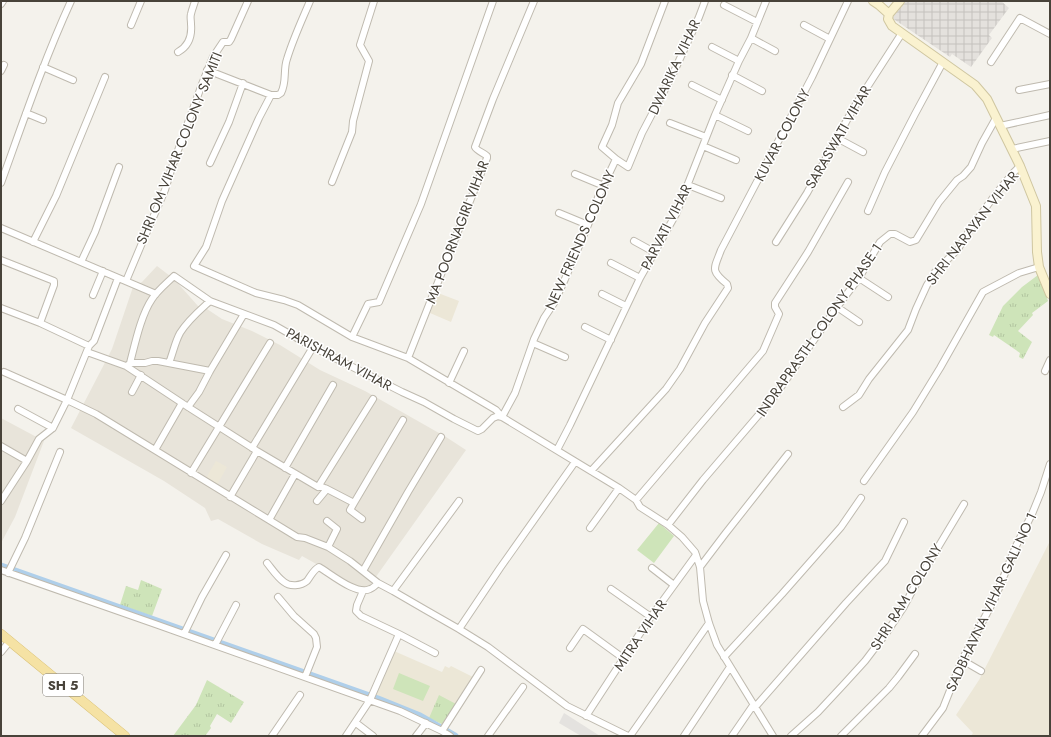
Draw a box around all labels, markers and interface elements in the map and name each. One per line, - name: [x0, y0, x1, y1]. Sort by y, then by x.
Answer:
- street label: DWARIKA VIHAR: [643, 16, 705, 118]
- street label: SHRI OM VIHAR COLONY SAMITI: [131, 49, 227, 247]
- street label: SARASWATI VIHAR: [800, 82, 876, 192]
- street label: KUVAR COLONY: [749, 85, 815, 185]
- street label: MA POORNAGIRI VIHAR: [421, 158, 494, 306]
- street label: NEW FRIENDS COLONY: [540, 167, 620, 313]
- street label: SHRI NARAYAN VIHAR: [921, 167, 1023, 289]
- street label: PARVATI VIHAR: [636, 181, 696, 273]
- street label: INDRAPRASTH COLONY PHASE 1: [751, 239, 887, 421]
- street label: PARISHRAM VIHAR: [283, 323, 396, 395]
- street label: SADBHAVNA VIHAR GALI NO 1: [941, 509, 1041, 695]
- street label: SHRI RAM COLONY: [865, 540, 947, 654]
- street label: MITRA VIHAR: [609, 595, 671, 675]
- road number: SH 5: [43, 674, 83, 696]

